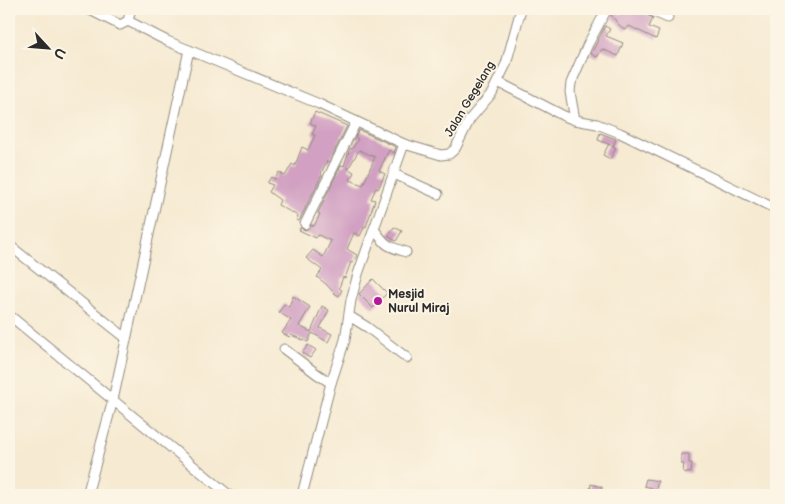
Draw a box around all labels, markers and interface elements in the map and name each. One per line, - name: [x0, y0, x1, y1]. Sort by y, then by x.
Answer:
- north arrow: [22, 22, 72, 72]
- text: U: [49, 45, 69, 62]
- street label: Jalan Gegelang: [442, 58, 498, 139]
- place label: Mesjid Nurul Miraj: [388, 287, 449, 316]
- marker: Mesjid Nurul Miraj: [372, 295, 384, 307]

